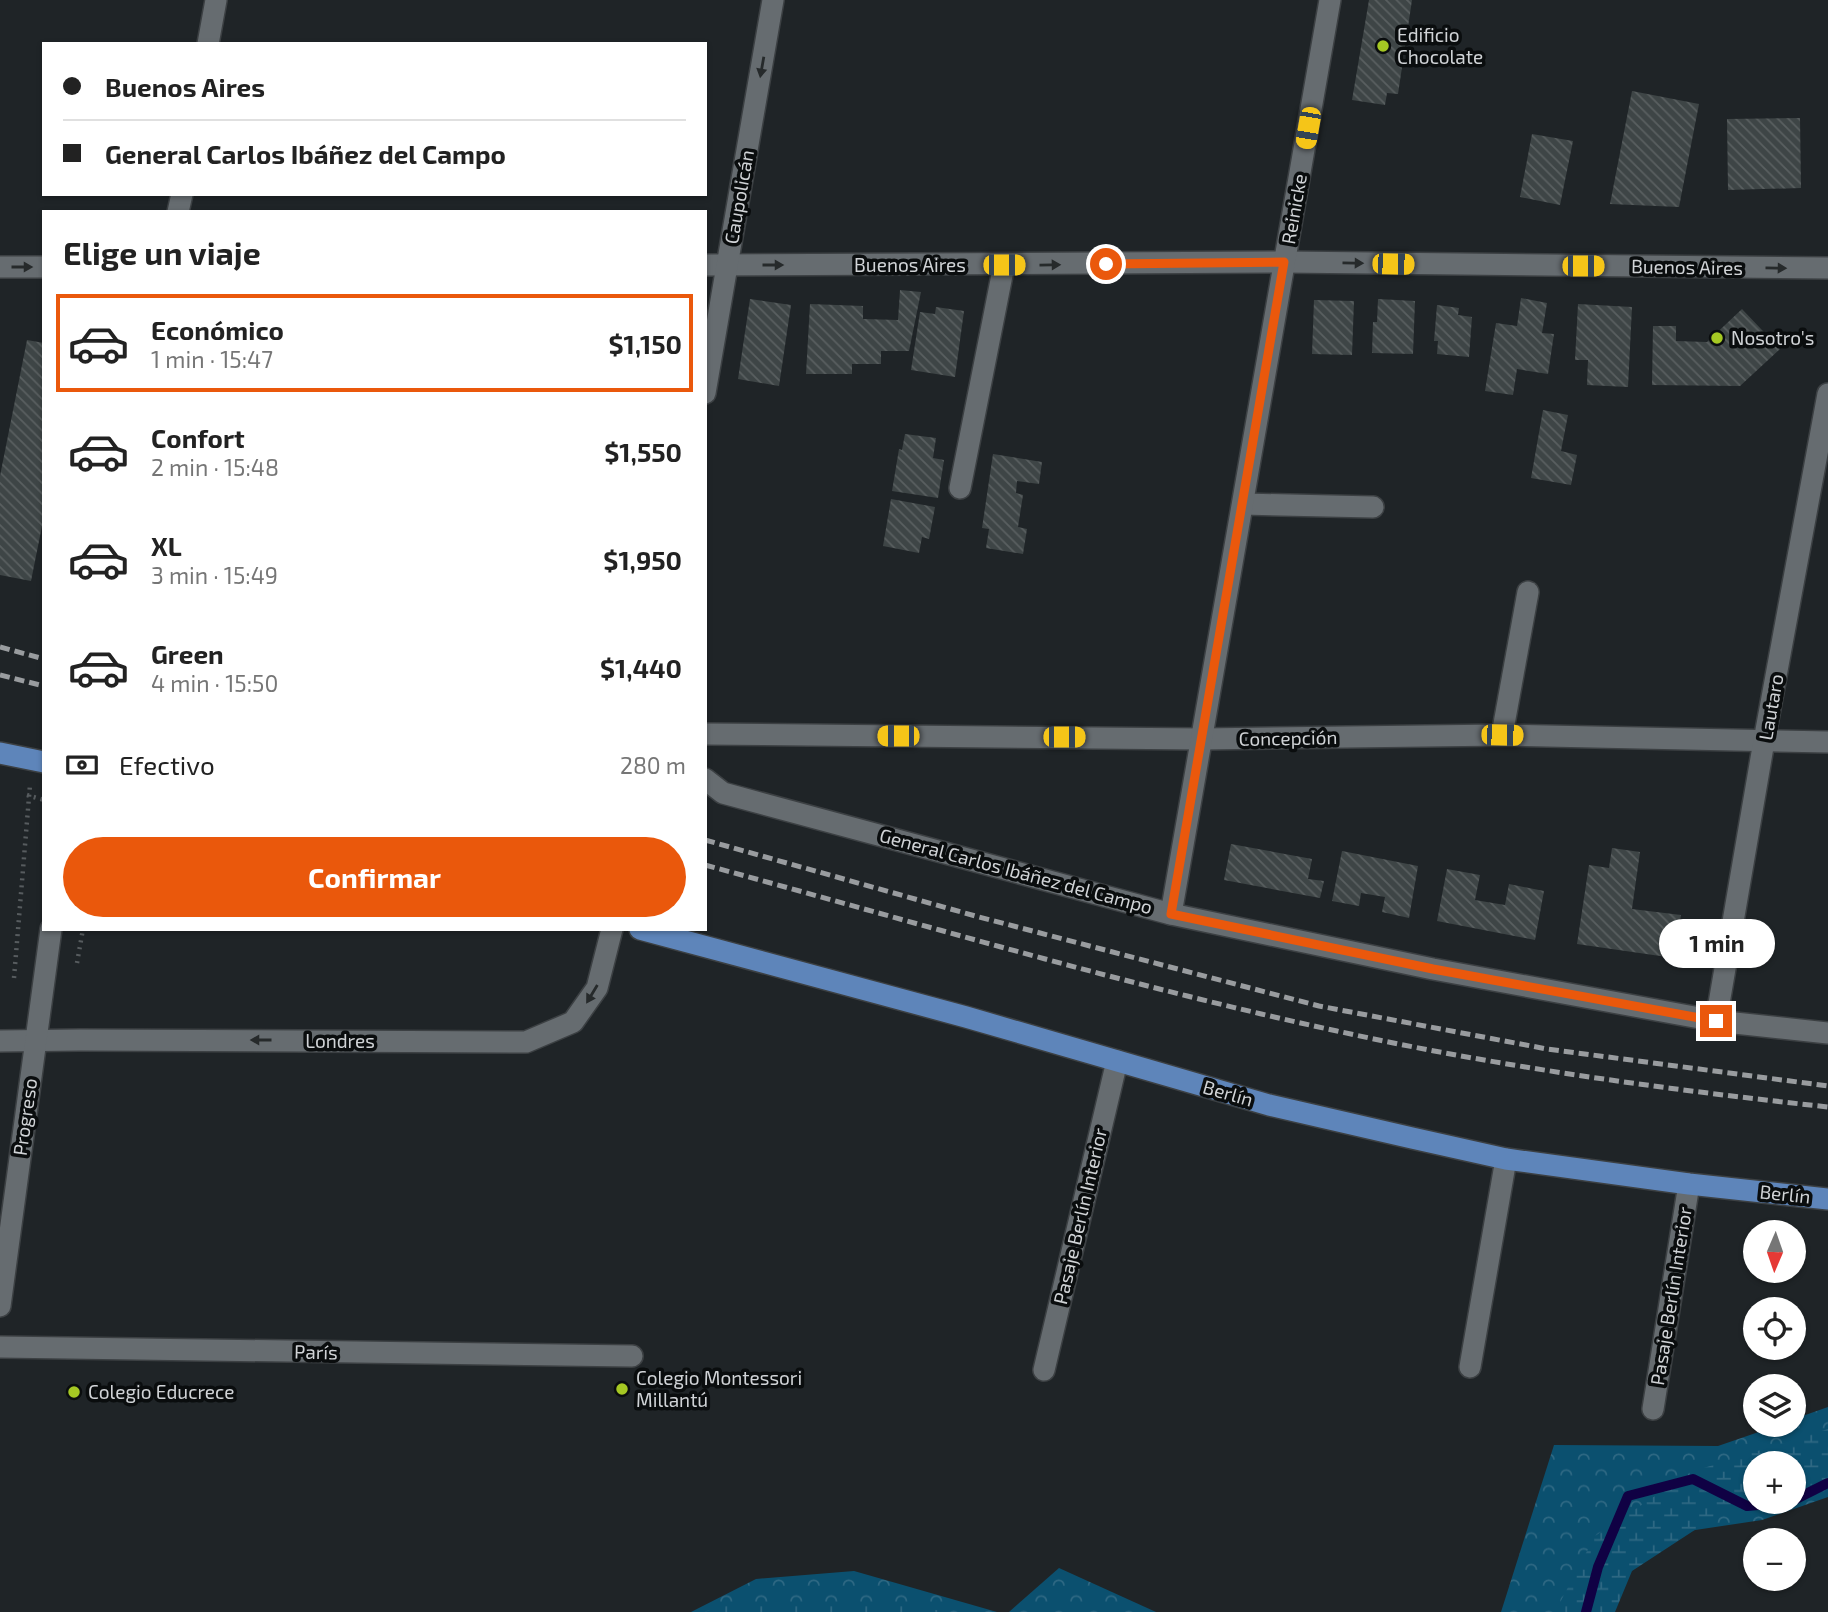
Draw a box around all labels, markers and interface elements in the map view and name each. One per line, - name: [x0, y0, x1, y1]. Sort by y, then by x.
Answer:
- place label: Edificio Chocolate: [1397, 23, 1483, 68]
- marker: Edificio Chocolate: [1375, 38, 1391, 54]
- one-way arrow: [756, 56, 767, 78]
- text: Buenos Aires: [105, 71, 265, 102]
- car: [1295, 105, 1322, 151]
- text: General Carlos Ibáñez del Campo: [105, 138, 506, 169]
- street label: Caupolicán: [719, 148, 758, 246]
- street label: Reinicke: [1276, 172, 1311, 246]
- text: Elige un viaje: [63, 233, 261, 271]
- route start: [1090, 248, 1122, 280]
- street label: Buenos Aires: [854, 253, 966, 276]
- car: [1372, 253, 1415, 275]
- street label: Buenos Aires: [1631, 254, 1743, 279]
- car: [984, 255, 1026, 276]
- car: [1563, 256, 1605, 277]
- one-way arrow: [1342, 257, 1364, 269]
- one-way arrow: [763, 259, 785, 271]
- one-way arrow: [1039, 259, 1061, 271]
- one-way arrow: [11, 261, 33, 273]
- one-way arrow: [1765, 262, 1787, 273]
- icon: car: [67, 312, 130, 375]
- text: Económico: [151, 314, 284, 345]
- place label: Nosotro's: [1731, 326, 1814, 349]
- text: $1,150: [609, 328, 682, 359]
- marker: Nosotro's: [1709, 330, 1725, 346]
- text: 1 min · 15:47: [151, 345, 273, 373]
- icon: car: [67, 420, 130, 483]
- text: Confort: [151, 422, 245, 453]
- text: $1,550: [604, 436, 682, 467]
- text: 2 min · 15:48: [151, 453, 279, 481]
- icon: car: [67, 528, 130, 591]
- text: XL: [151, 530, 182, 561]
- text: $1,950: [603, 544, 682, 575]
- text: 3 min · 15:49: [151, 561, 278, 589]
- icon: car: [67, 636, 130, 699]
- text: Green: [151, 638, 224, 669]
- text: $1,440: [600, 652, 682, 683]
- text: 4 min · 15:50: [151, 669, 278, 697]
- street label: Lautaro: [1753, 672, 1788, 742]
- car: [1481, 724, 1524, 746]
- street label: Concepción: [1238, 725, 1338, 750]
- car: [878, 726, 920, 747]
- car: [1044, 727, 1086, 748]
- icon: cash: [63, 746, 101, 784]
- text: Efectivo: [119, 749, 215, 780]
- text: 280 m: [620, 751, 686, 779]
- street label: General Carlos Ibáñez del Campo: [877, 823, 1155, 918]
- button: Confirmar: [63, 837, 686, 917]
- callout: 1 min: [1658, 920, 1774, 968]
- text: 1 min: [1689, 929, 1745, 957]
- one-way arrow: [585, 984, 598, 1003]
- route end: [1700, 1005, 1732, 1037]
- street label: Londres: [305, 1029, 375, 1052]
- one-way arrow: [250, 1035, 272, 1046]
- street label: Berlín: [1200, 1074, 1256, 1111]
- street label: Progreso: [8, 1077, 41, 1157]
- street label: Pasaje Berlín Interior: [1048, 1125, 1111, 1306]
- street label: Berlín: [1758, 1179, 1812, 1208]
- street label: Pasaje Berlín Interior: [1645, 1205, 1696, 1387]
- north arrow: [1743, 1220, 1806, 1283]
- map controls: [1743, 1220, 1806, 1591]
- button: locate: [1743, 1297, 1806, 1360]
- street label: París: [294, 1340, 338, 1363]
- place label: Colegio Montessori Millantú: [636, 1366, 802, 1411]
- button: layers: [1743, 1374, 1806, 1437]
- place label: Colegio Educrece: [88, 1380, 234, 1403]
- marker: Colegio Montessori Millantú: [614, 1381, 630, 1397]
- marker: Colegio Educrece: [66, 1384, 82, 1400]
- button: +: [1743, 1451, 1806, 1514]
- button: −: [1743, 1528, 1806, 1591]

